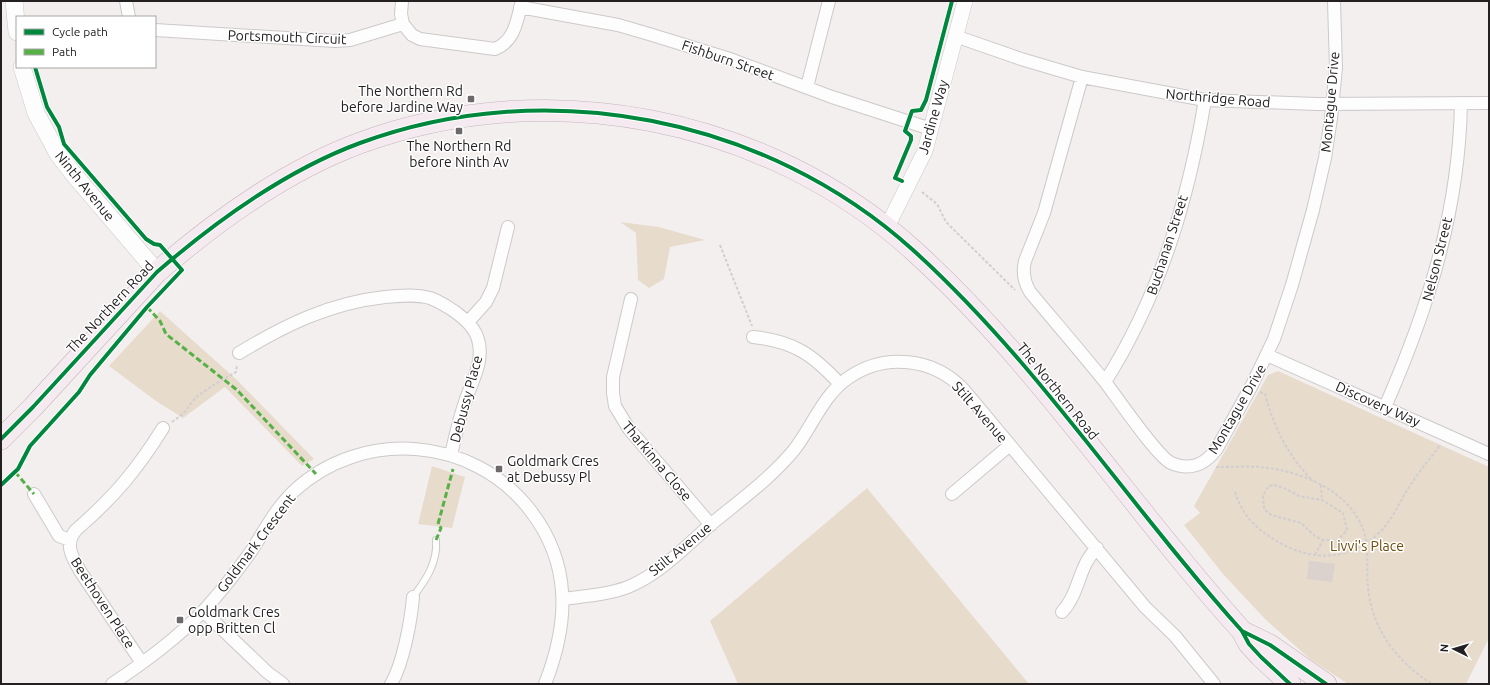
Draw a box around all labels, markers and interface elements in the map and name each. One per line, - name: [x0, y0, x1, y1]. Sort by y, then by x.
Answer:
- legend: [16, 16, 156, 68]
- text: Cycle path: [52, 25, 108, 38]
- street label: Portsmouth Circuit: [227, 27, 347, 47]
- street label: Fishburn Street: [680, 37, 777, 83]
- text: Path: [52, 45, 77, 58]
- street label: Montague Drive: [1318, 51, 1342, 153]
- street label: Jardine Way: [915, 78, 951, 156]
- place label: The Northern Rd before Jardine Way: [341, 83, 463, 115]
- street label: Northridge Road: [1165, 85, 1271, 111]
- marker: The Northern Rd before Jardine Way: [466, 94, 476, 104]
- marker: The Northern Rd before Ninth Av: [454, 126, 464, 136]
- place label: The Northern Rd before Ninth Av: [407, 138, 511, 170]
- street label: Ninth Avenue: [52, 148, 118, 224]
- street label: Buchanan Street: [1143, 193, 1191, 297]
- street label: Nelson Street: [1419, 215, 1455, 303]
- street label: The Northern Road: [63, 258, 157, 356]
- street label: The Northern Road: [1014, 339, 1102, 443]
- street label: Debussy Place: [447, 354, 485, 444]
- street label: Montague Drive: [1205, 361, 1269, 457]
- street label: Stilt Avenue: [949, 378, 1011, 446]
- street label: Discovery Way: [1333, 378, 1423, 430]
- street label: Tharkinna Close: [619, 418, 695, 504]
- place label: Goldmark Cres at Debussy Pl: [507, 453, 599, 485]
- marker: Goldmark Cres at Debussy Pl: [494, 464, 504, 474]
- street label: Goldmark Crescent: [214, 490, 299, 596]
- street label: Stilt Avenue: [646, 519, 714, 579]
- park label: Livvi's Place: [1330, 538, 1404, 554]
- street label: Beethoven Place: [68, 555, 138, 651]
- place label: Goldmark Cres opp Britten Cl: [188, 604, 280, 636]
- marker: Goldmark Cres opp Britten Cl: [175, 615, 185, 625]
- north arrow: [1434, 629, 1474, 669]
- text: N: [1438, 644, 1450, 653]

